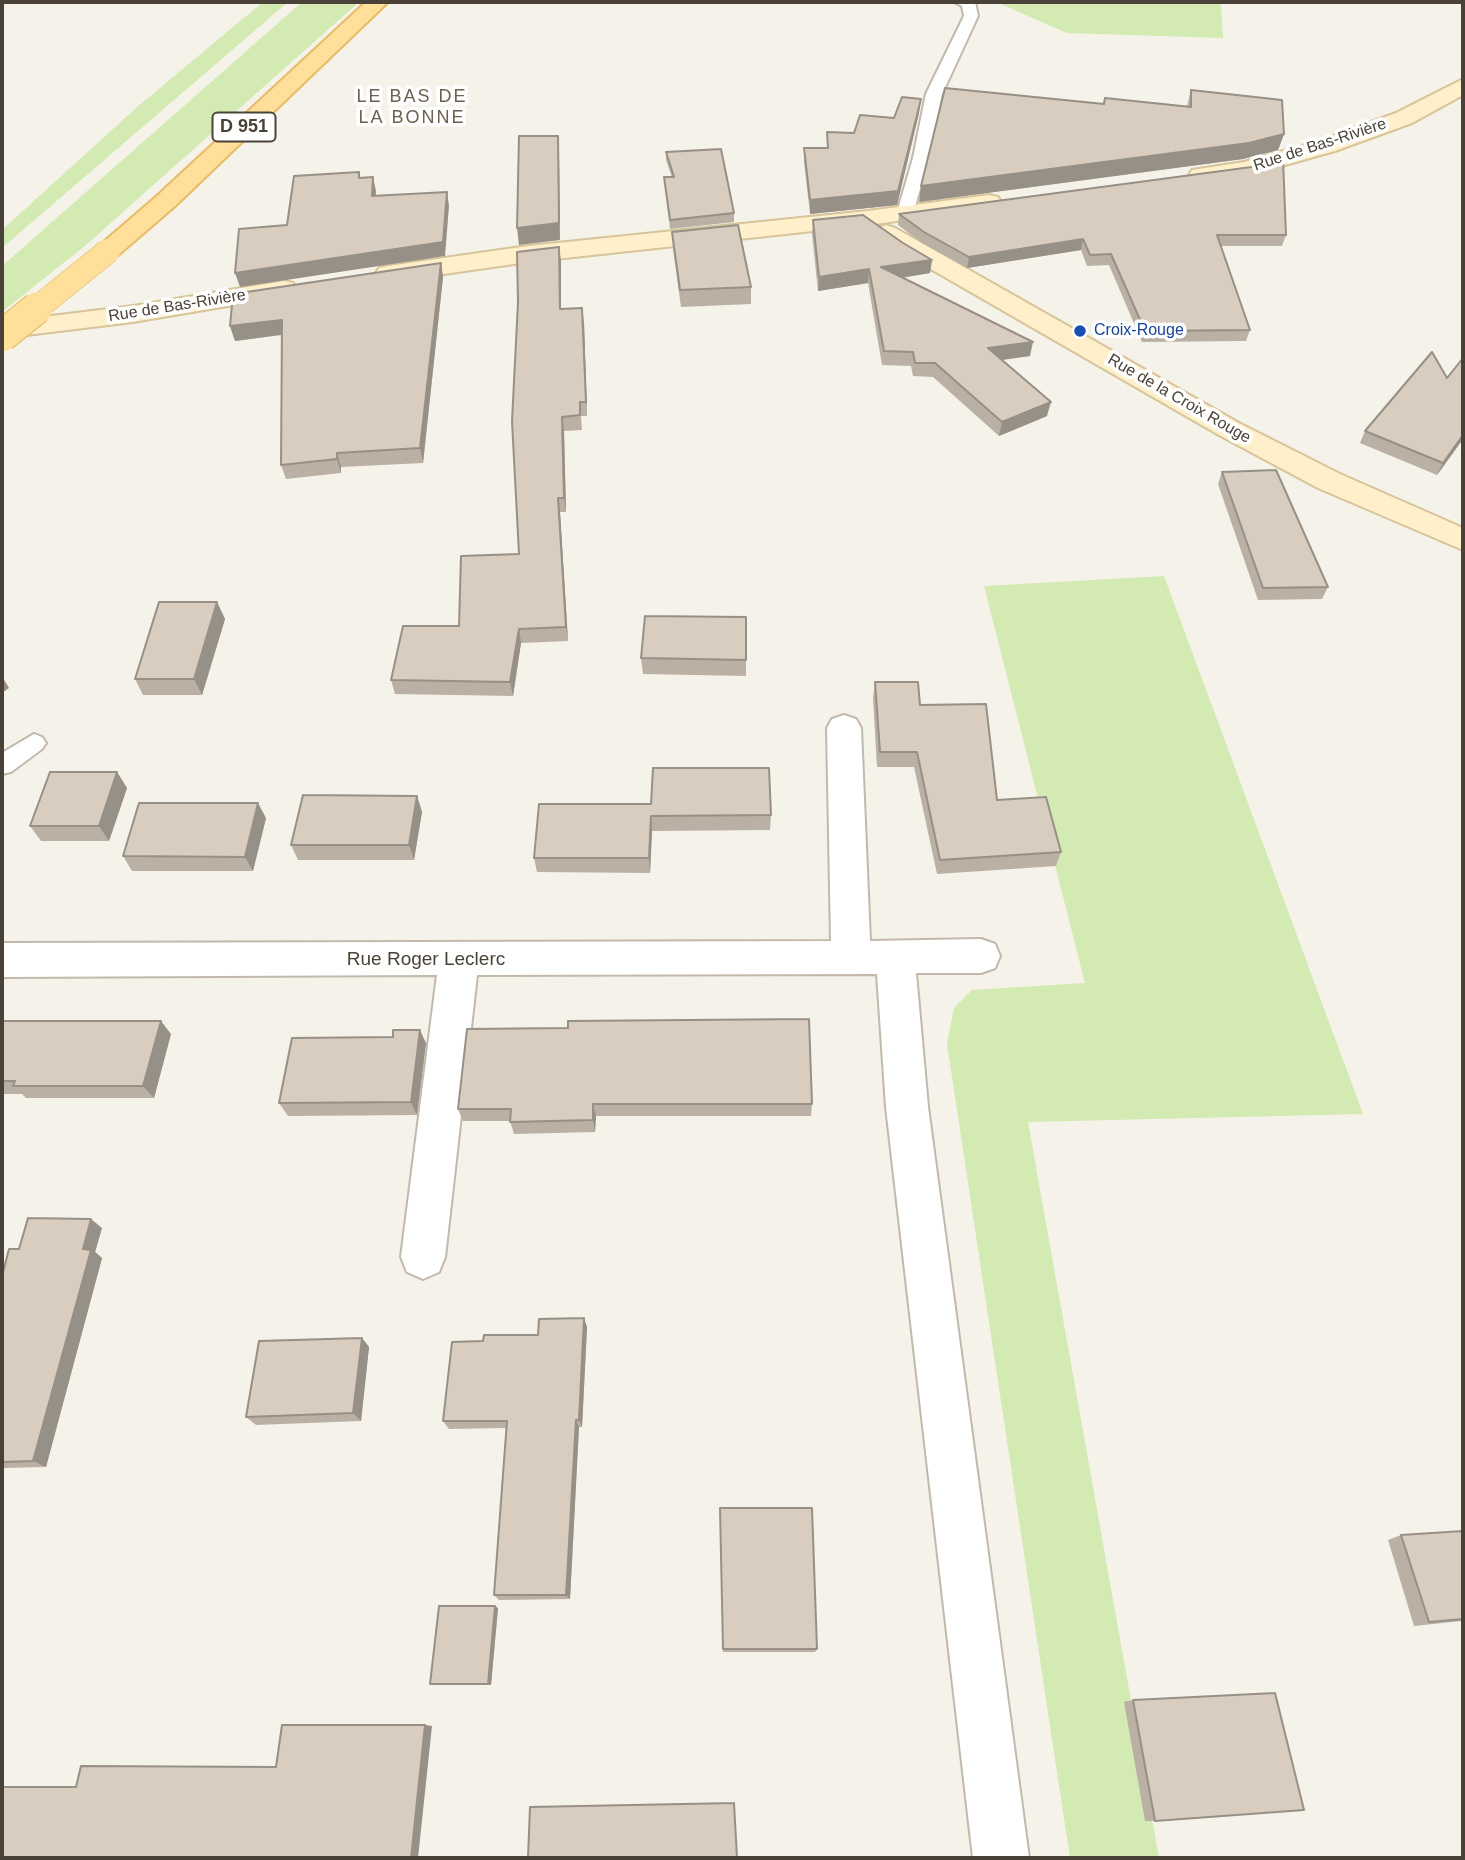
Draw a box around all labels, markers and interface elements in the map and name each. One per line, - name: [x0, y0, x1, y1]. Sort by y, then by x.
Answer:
- district label: LE BAS DE LA BONNE: [358, 86, 466, 128]
- road number: D 951: [212, 112, 276, 142]
- street label: Rue de Bas-Rivière: [1251, 114, 1389, 176]
- street label: Rue de Bas-Rivière: [107, 286, 247, 326]
- place label: Croix-Rouge: [1094, 321, 1184, 341]
- marker: Croix-Rouge: [1072, 323, 1088, 339]
- street label: Rue de la Croix Rouge: [1104, 350, 1254, 448]
- street label: Rue Roger Leclerc: [347, 949, 505, 971]

